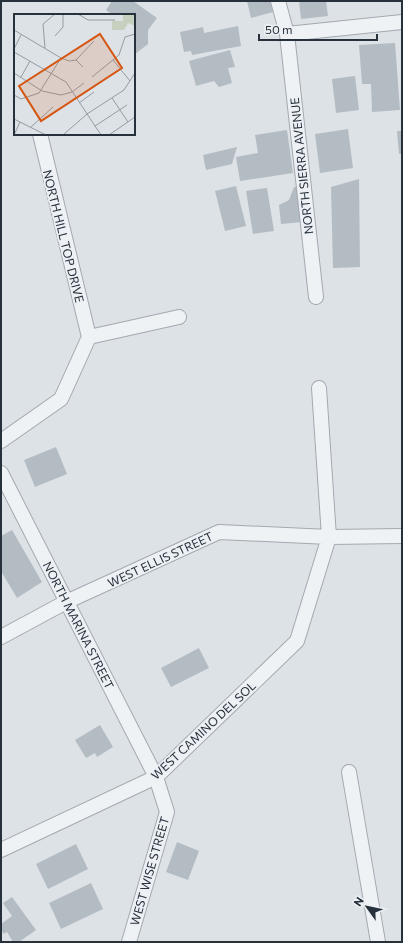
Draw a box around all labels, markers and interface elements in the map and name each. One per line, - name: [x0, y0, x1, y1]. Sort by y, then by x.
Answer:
- inset map: [14, 14, 135, 135]
- scale bar: [259, 16, 377, 42]
- text: 50 m: [265, 22, 293, 36]
- street label: NORTH SIERRA AVENUE: [287, 97, 315, 235]
- street label: NORTH HILL TOP DRIVE: [41, 168, 87, 304]
- street label: WEST ELLIS STREET: [105, 528, 215, 590]
- street label: NORTH MARINA STREET: [41, 559, 117, 691]
- street label: WEST CAMINO DEL SOL: [148, 678, 258, 782]
- street label: WEST WISE STREET: [127, 815, 171, 927]
- north arrow: [347, 887, 387, 927]
- text: N: [350, 894, 366, 908]

